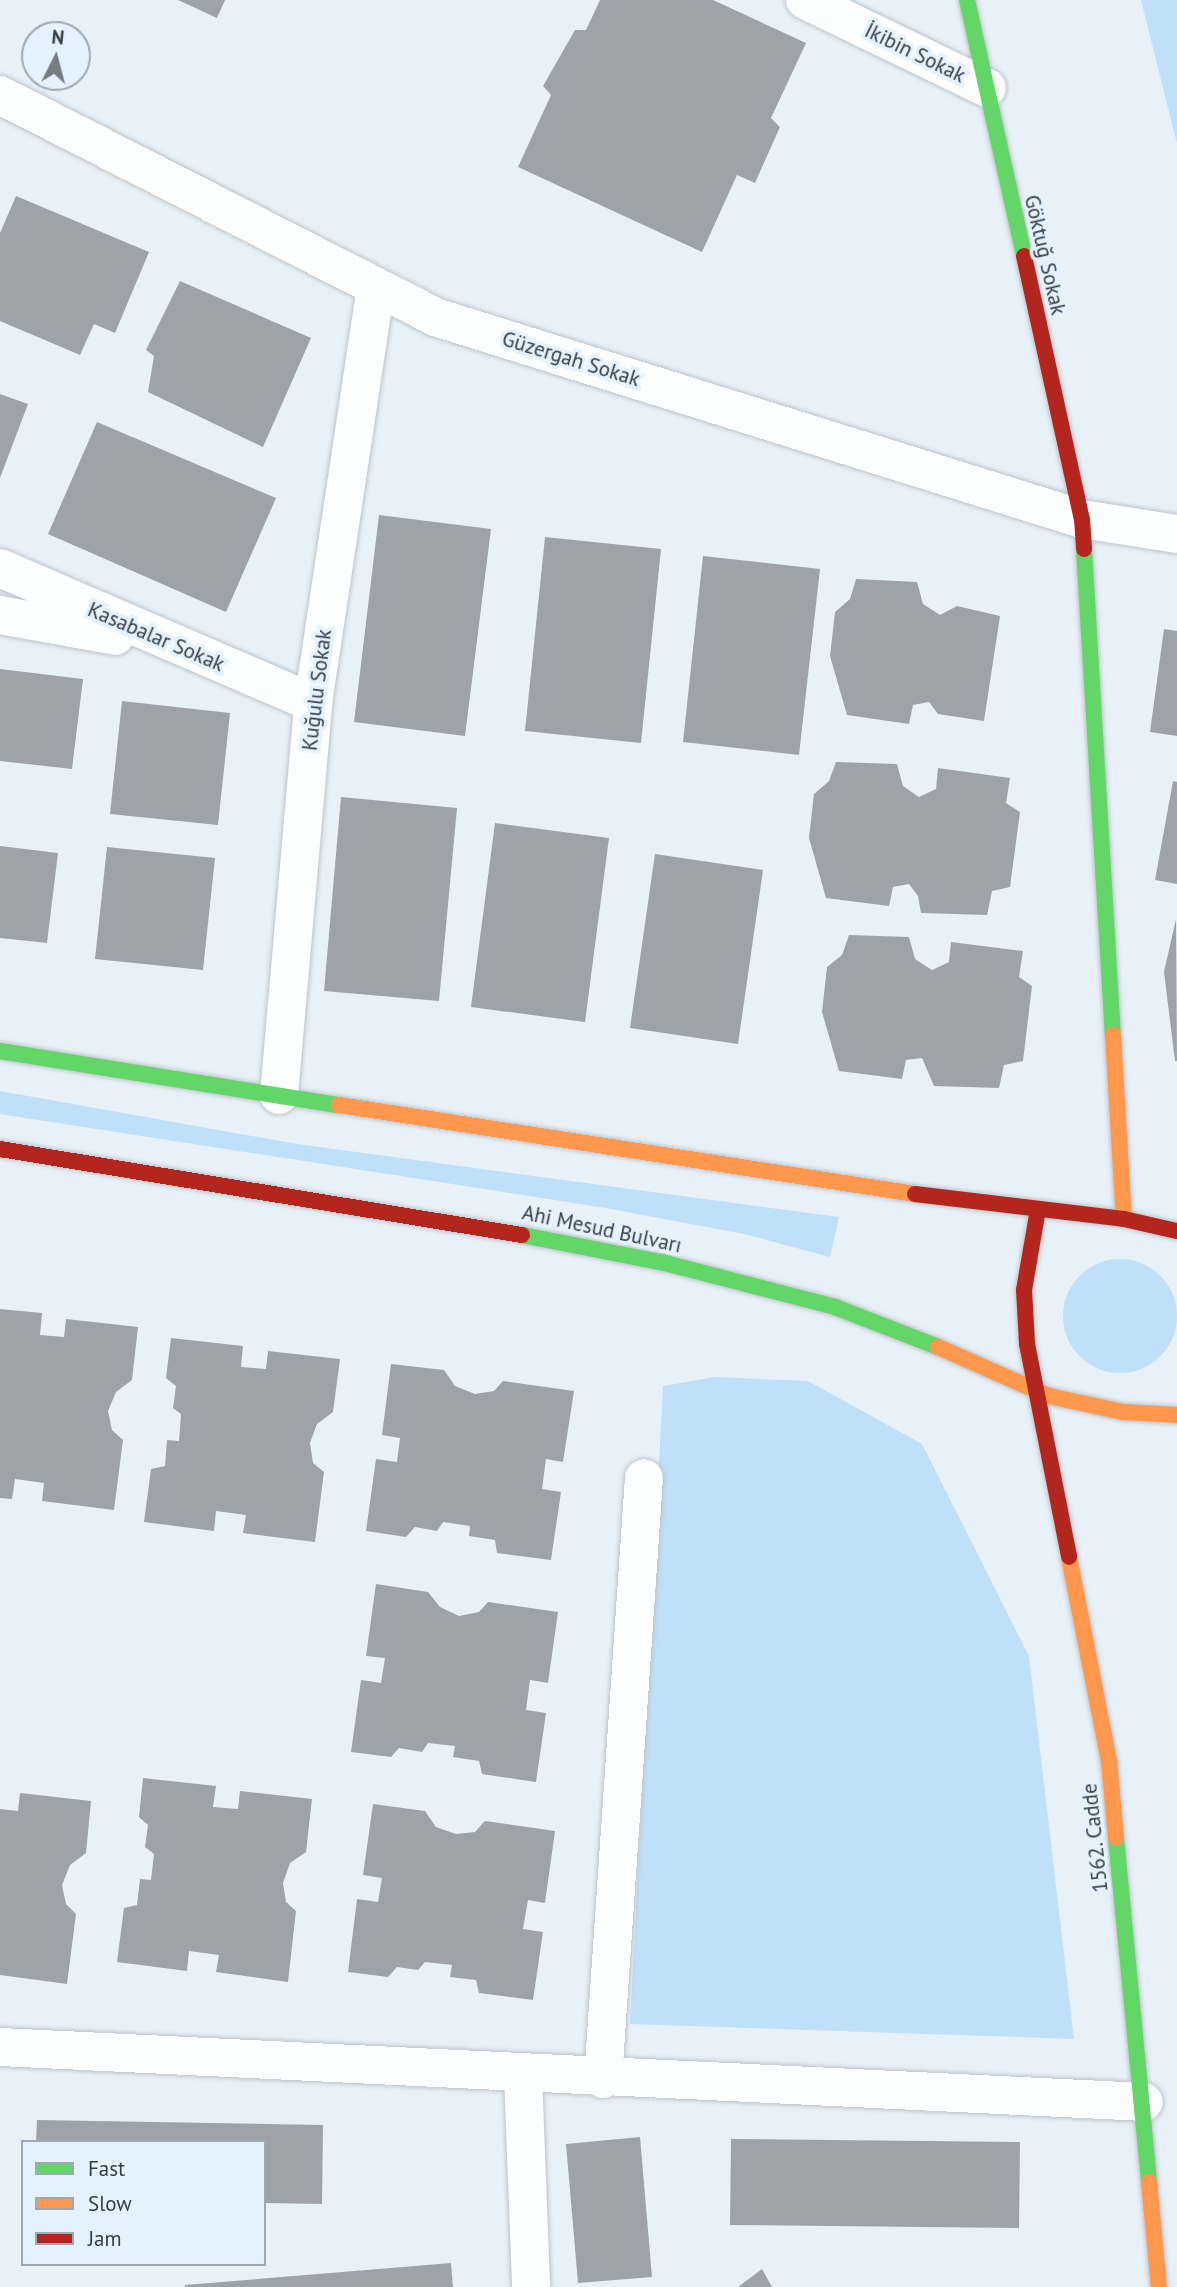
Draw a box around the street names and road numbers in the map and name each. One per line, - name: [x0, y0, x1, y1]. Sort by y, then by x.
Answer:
- street label: İkibin Sokak: [861, 18, 969, 88]
- street label: Göktuğ Sokak: [1019, 193, 1071, 317]
- street label: Güzergah Sokak: [499, 326, 643, 392]
- street label: Kasabalar Sokak: [84, 597, 228, 677]
- street label: Kuğulu Sokak: [297, 628, 337, 752]
- street label: Ahi Mesud Bulvarı: [520, 1200, 684, 1258]
- street label: 1562. Cadde: [1077, 1781, 1113, 1895]

